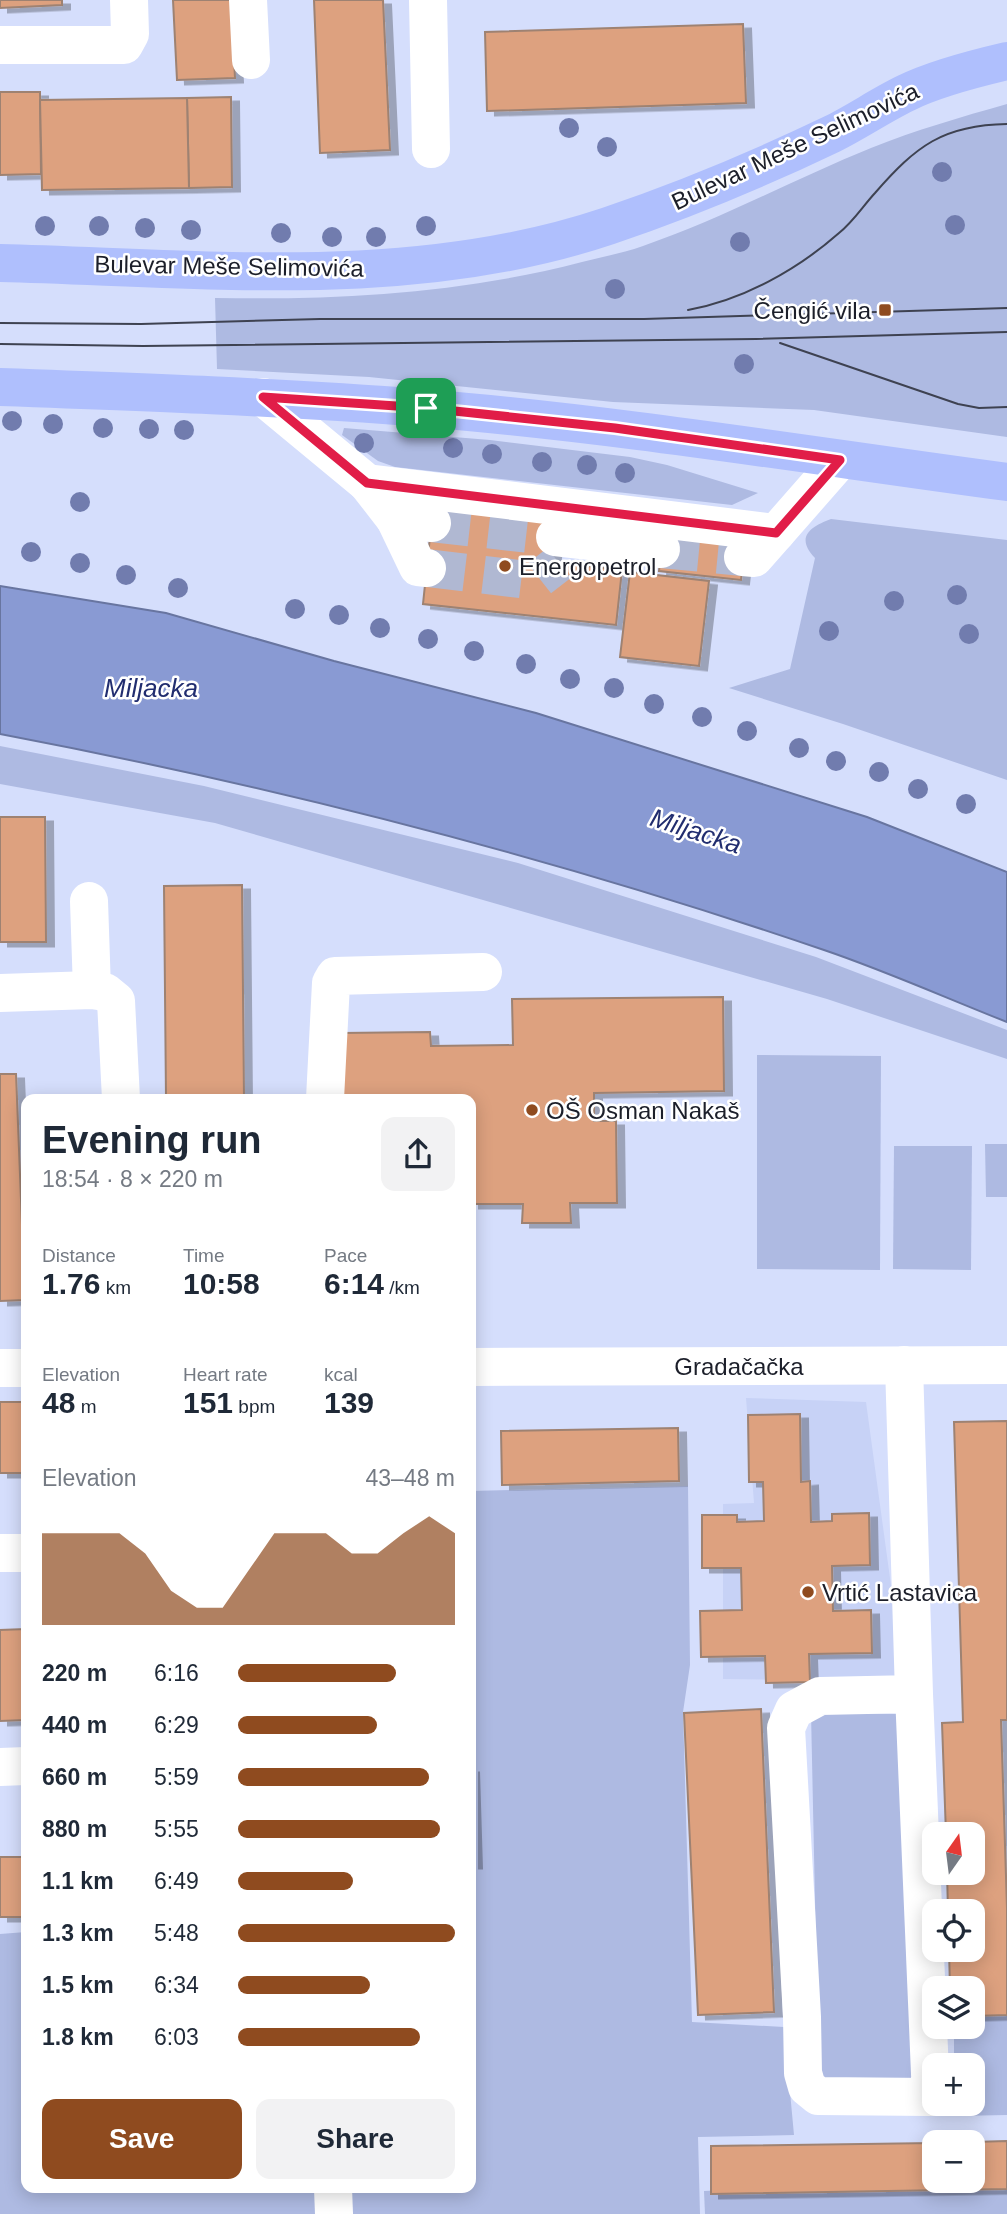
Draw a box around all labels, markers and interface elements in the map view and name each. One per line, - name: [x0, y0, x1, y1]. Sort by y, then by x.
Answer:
- street label: Bulevar Meše Selimovića: [667, 77, 923, 215]
- street label: Bulevar Meše Selimovića: [94, 250, 365, 282]
- place label: Čengić vila: [754, 297, 872, 324]
- marker: Čengić vila: [877, 302, 893, 318]
- pin: [396, 378, 456, 438]
- icon: arrive: [407, 389, 445, 427]
- place label: Energopetrol: [519, 553, 656, 580]
- marker: Energopetrol: [497, 558, 513, 574]
- water label: Miljacka: [104, 673, 198, 703]
- water label: Miljacka: [647, 802, 745, 860]
- place label: OŠ Osman Nakaš: [546, 1097, 739, 1124]
- marker: OŠ Osman Nakaš: [524, 1102, 540, 1118]
- button: share: [381, 1117, 455, 1191]
- text: Evening run: [42, 1119, 262, 1161]
- text: 18:54 · 8 × 220 m: [42, 1166, 223, 1192]
- text: Distance: [42, 1245, 116, 1266]
- text: Time: [183, 1245, 225, 1266]
- text: Pace: [324, 1245, 367, 1266]
- text: 1.76: [42, 1267, 100, 1300]
- text: 10:58: [183, 1267, 260, 1300]
- text: 6:14: [324, 1267, 384, 1300]
- text: km: [100, 1277, 131, 1298]
- text: /km: [384, 1277, 420, 1298]
- street label: Gradačačka: [674, 1353, 804, 1380]
- text: Elevation: [42, 1364, 120, 1385]
- text: Heart rate: [183, 1364, 267, 1385]
- text: kcal: [324, 1364, 358, 1385]
- text: 48: [42, 1386, 75, 1419]
- text: 151: [183, 1386, 233, 1419]
- text: 139: [324, 1386, 374, 1419]
- text: m: [75, 1396, 96, 1417]
- text: bpm: [233, 1396, 275, 1417]
- text: Elevation: [42, 1465, 137, 1491]
- text: 43–48 m: [365, 1465, 455, 1491]
- place label: Vrtić Lastavica: [822, 1579, 978, 1606]
- marker: Vrtić Lastavica: [800, 1584, 816, 1600]
- text: 220 m: [42, 1660, 107, 1686]
- text: 6:16: [154, 1660, 199, 1686]
- text: 440 m: [42, 1712, 107, 1738]
- text: 6:29: [154, 1712, 199, 1738]
- text: 660 m: [42, 1764, 107, 1790]
- text: 5:59: [154, 1764, 199, 1790]
- text: 880 m: [42, 1816, 107, 1842]
- text: 5:55: [154, 1816, 199, 1842]
- north arrow: [922, 1822, 985, 1885]
- map controls: [922, 1822, 985, 2193]
- text: 1.1 km: [42, 1868, 114, 1894]
- text: 6:49: [154, 1868, 199, 1894]
- button: locate: [922, 1899, 985, 1962]
- text: 1.3 km: [42, 1920, 114, 1946]
- text: 5:48: [154, 1920, 199, 1946]
- text: 1.5 km: [42, 1972, 114, 1998]
- text: 6:34: [154, 1972, 199, 1998]
- button: layers: [922, 1976, 985, 2039]
- text: 1.8 km: [42, 2024, 114, 2050]
- text: 6:03: [154, 2024, 199, 2050]
- button: +: [922, 2053, 985, 2116]
- button: Save: [42, 2099, 242, 2179]
- button: Share: [256, 2099, 455, 2179]
- button: −: [922, 2130, 985, 2193]

